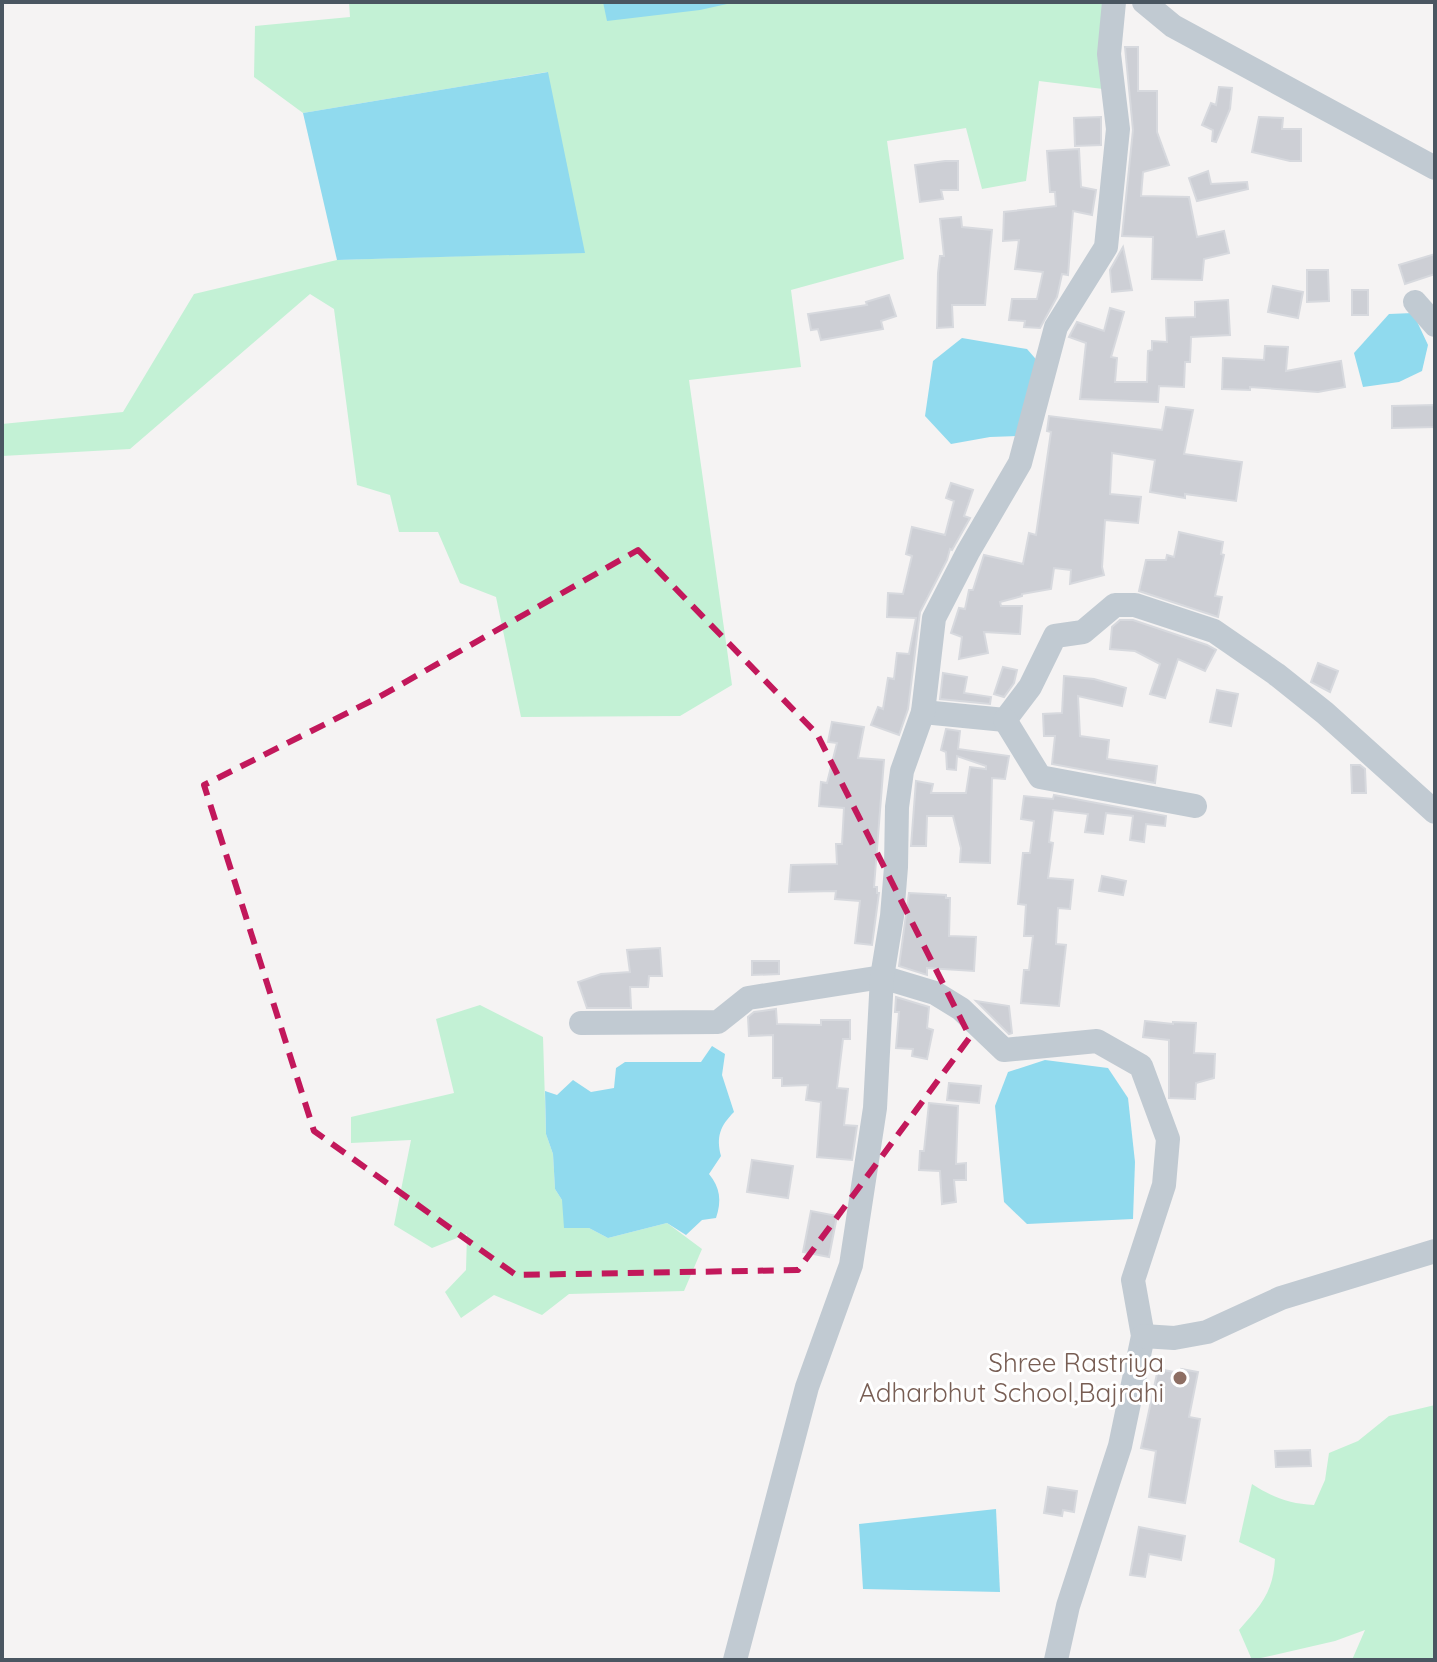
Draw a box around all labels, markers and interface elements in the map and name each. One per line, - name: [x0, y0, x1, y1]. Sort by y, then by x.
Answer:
- place label: Shree Rastriya Adharbhut School,Bajrahi: [859, 1346, 1164, 1409]
- marker: Shree Rastriya Adharbhut School,Bajrahi: [1171, 1369, 1189, 1387]

